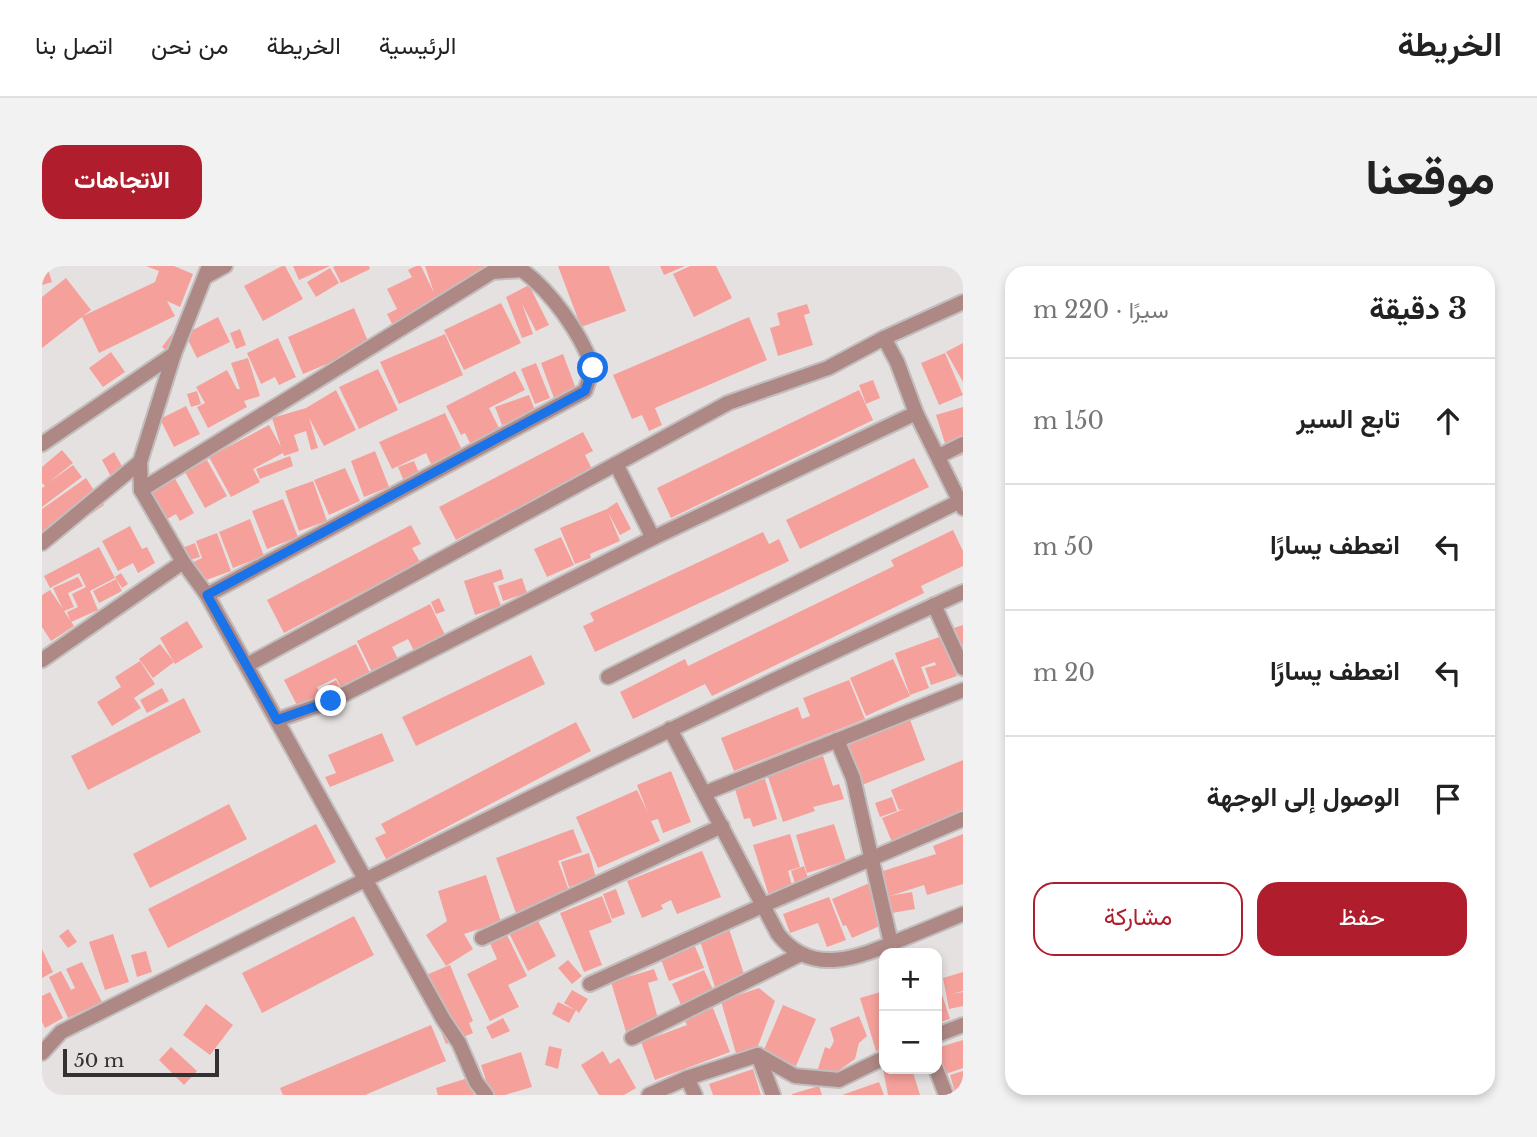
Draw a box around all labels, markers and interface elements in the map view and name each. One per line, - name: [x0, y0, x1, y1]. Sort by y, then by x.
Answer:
- text: الخريطة: [1398, 24, 1502, 65]
- text: اتصل بنا: [35, 31, 113, 60]
- text: من نحن: [151, 31, 229, 60]
- text: الخريطة: [267, 31, 341, 60]
- text: الرئيسية: [379, 31, 456, 60]
- button: الاتجاهات: [42, 145, 202, 219]
- text: موقعنا: [1365, 146, 1495, 207]
- text: 3 دقيقة: [1369, 290, 1467, 327]
- text: سيرًا · 220 m: [1033, 296, 1169, 324]
- route start: [577, 352, 608, 383]
- icon: ahead: [1429, 402, 1467, 440]
- text: تابع السير: [1296, 403, 1400, 435]
- text: 150 m: [1033, 407, 1104, 435]
- icon: left: [1429, 528, 1467, 566]
- text: انعطف يسارًا: [1270, 529, 1400, 561]
- text: 50 m: [1033, 533, 1094, 561]
- icon: left: [1429, 654, 1467, 692]
- text: انعطف يسارًا: [1270, 655, 1400, 687]
- text: 20 m: [1033, 659, 1095, 687]
- route end: [315, 685, 346, 716]
- icon: arrive: [1429, 780, 1467, 818]
- text: الوصول إلى الوجهة: [1206, 781, 1400, 813]
- button: مشاركة: [1033, 882, 1243, 956]
- button: حفظ: [1257, 882, 1467, 956]
- map controls: [879, 948, 942, 1074]
- button: +: [879, 948, 942, 1011]
- button: −: [879, 1011, 942, 1074]
- scale bar: [63, 1046, 219, 1078]
- text: 50 m: [74, 1049, 124, 1072]

